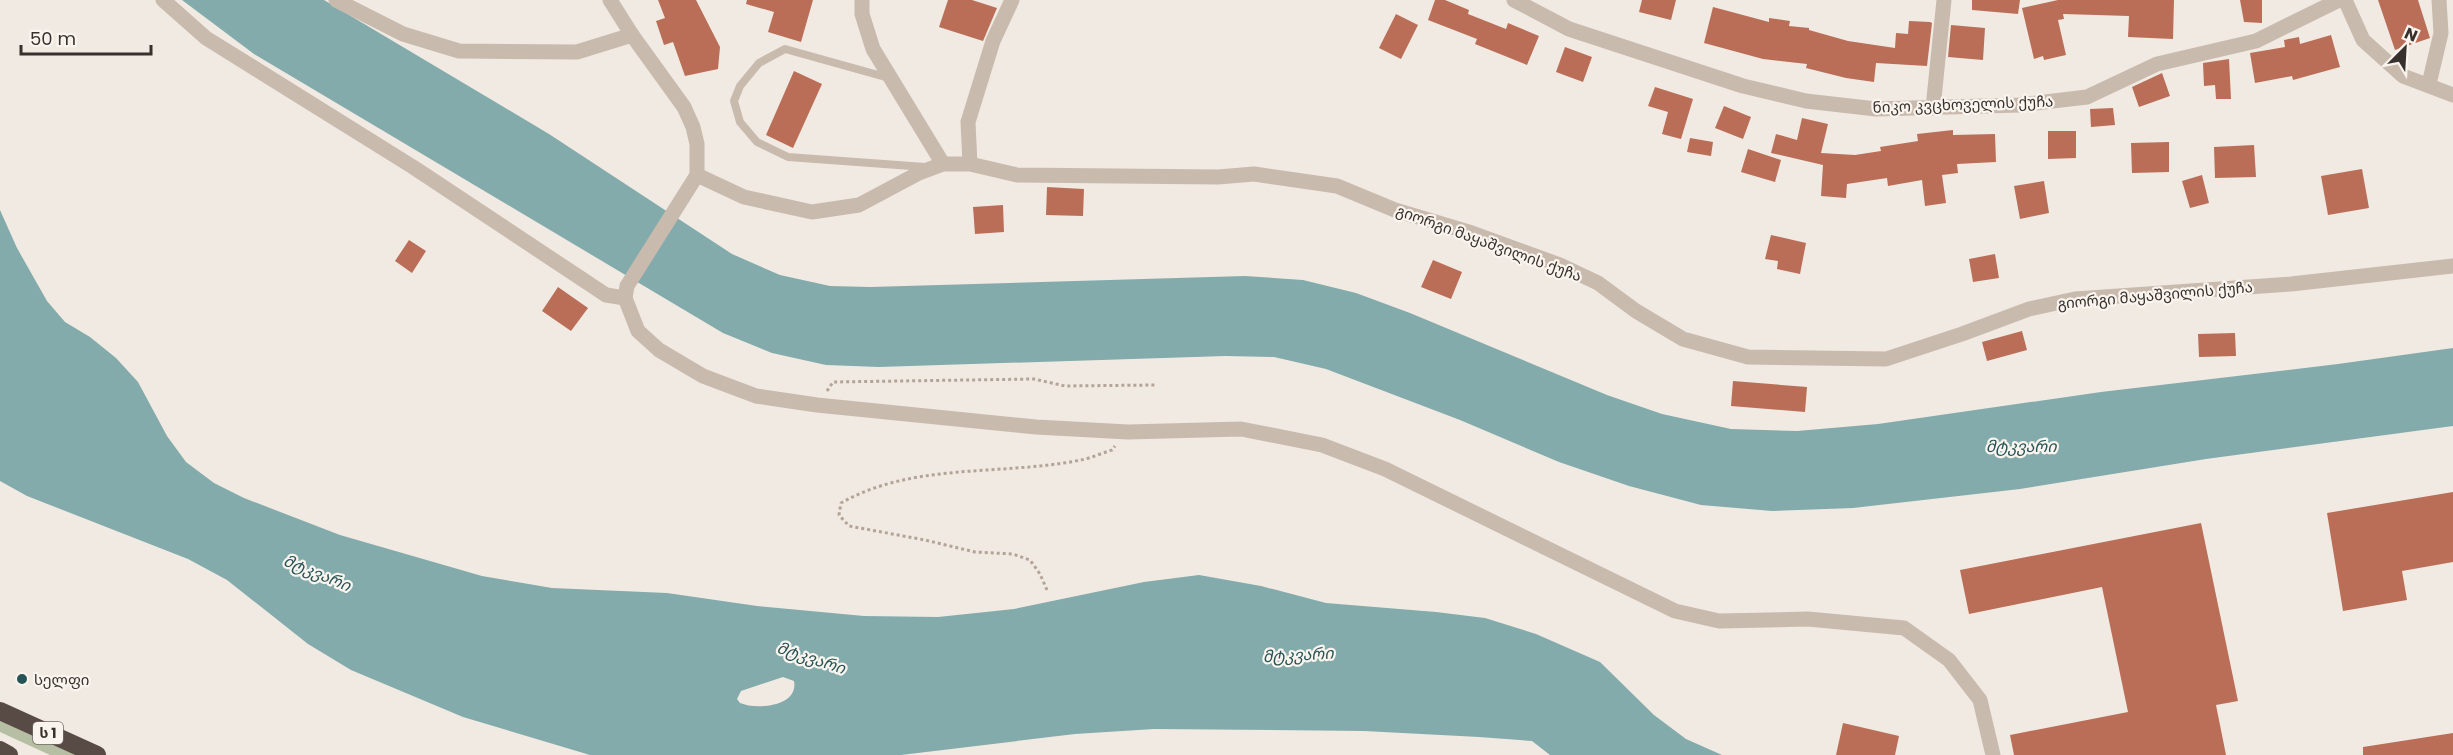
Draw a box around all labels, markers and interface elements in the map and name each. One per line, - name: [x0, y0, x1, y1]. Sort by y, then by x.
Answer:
- scale bar: [21, 18, 152, 56]
- north arrow: [2375, 18, 2435, 78]
- text: N: [2401, 22, 2421, 48]
- text: 50 m: [30, 26, 76, 51]
- street label: ნიკო კვცხოველის ქუჩა: [1872, 90, 2054, 118]
- street label: გიორგი მაყაშვილის ქუჩა: [1393, 200, 1585, 286]
- street label: გიორგი მაყაშვილის ქუჩა: [2056, 276, 2254, 314]
- water label: მტკვარი: [1986, 435, 2057, 458]
- water label: მტკვარი: [280, 549, 355, 597]
- water label: მტკვარი: [774, 636, 849, 680]
- water label: მტკვარი: [1262, 642, 1335, 668]
- place label: სელფი: [34, 669, 89, 690]
- marker: სელფი: [15, 672, 29, 686]
- road number: ს 1: [33, 722, 63, 744]

